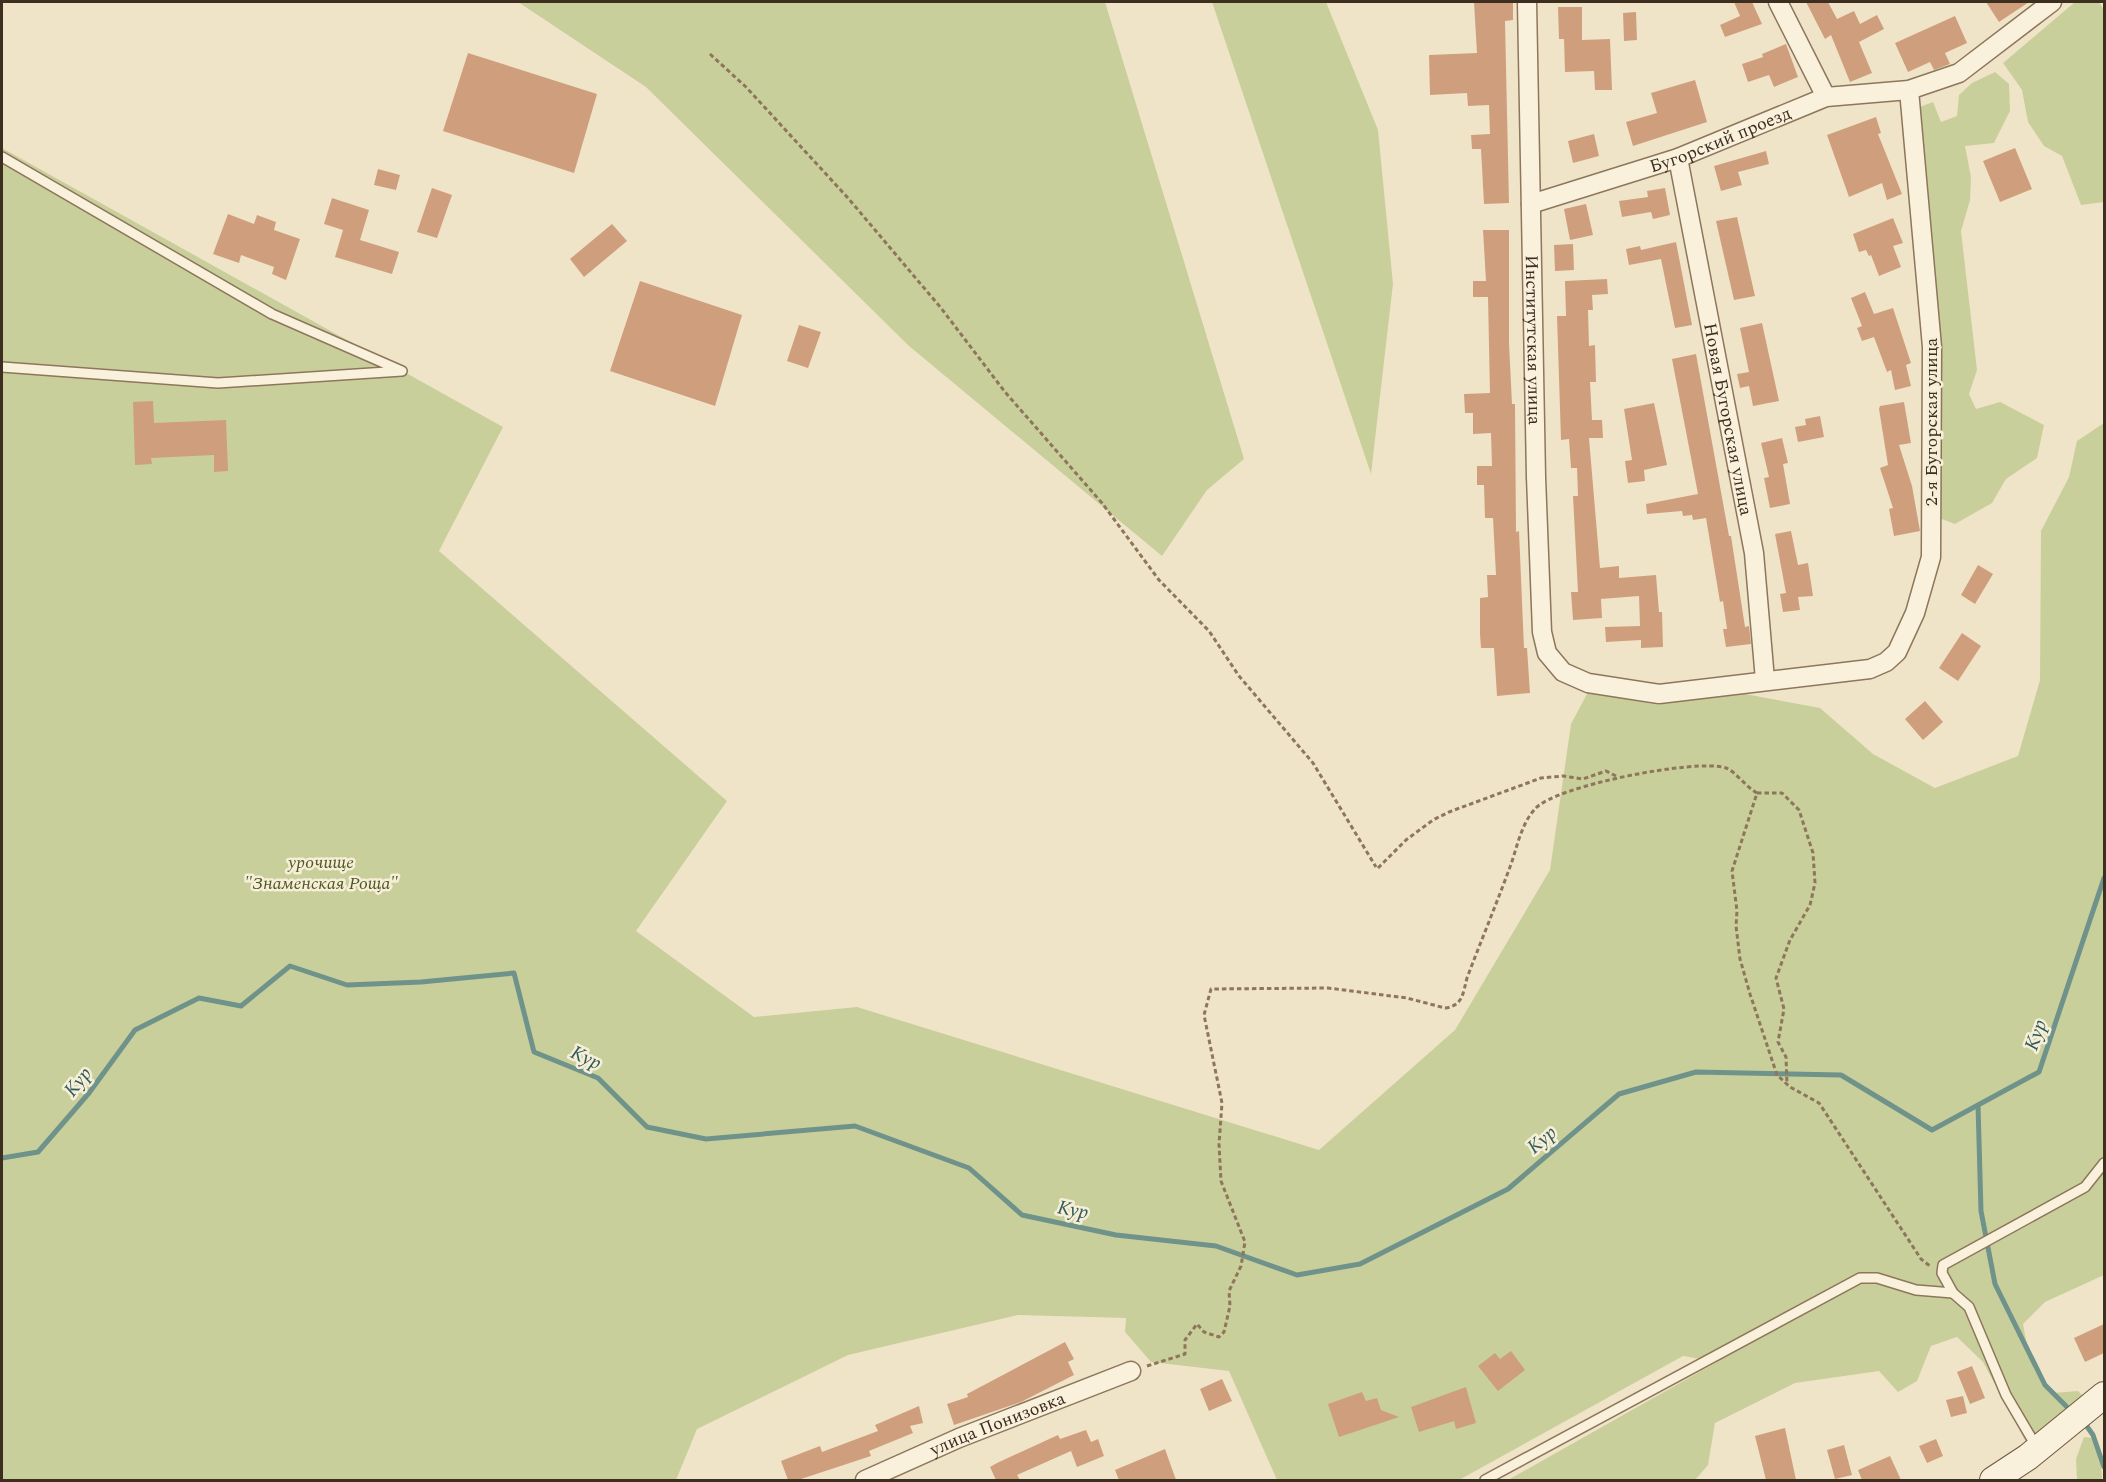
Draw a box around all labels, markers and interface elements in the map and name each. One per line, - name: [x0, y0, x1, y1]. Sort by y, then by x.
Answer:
- street label: Бугорский проезд: [1646, 99, 1795, 180]
- street label: Институтская улица: [1518, 255, 1549, 425]
- street label: Новая Бугорская улица: [1697, 321, 1760, 518]
- street label: 2-я Бугорская улица: [1918, 338, 1945, 506]
- park label: урочище "Знаменская Роща": [244, 849, 399, 897]
- water label: Кур: [2017, 1015, 2055, 1055]
- water label: Кур: [565, 1038, 607, 1078]
- water label: Кур: [56, 1060, 100, 1104]
- water label: Кур: [1520, 1118, 1564, 1162]
- water label: Кур: [1055, 1192, 1091, 1228]
- street label: улица Понизовка: [924, 1384, 1069, 1463]

